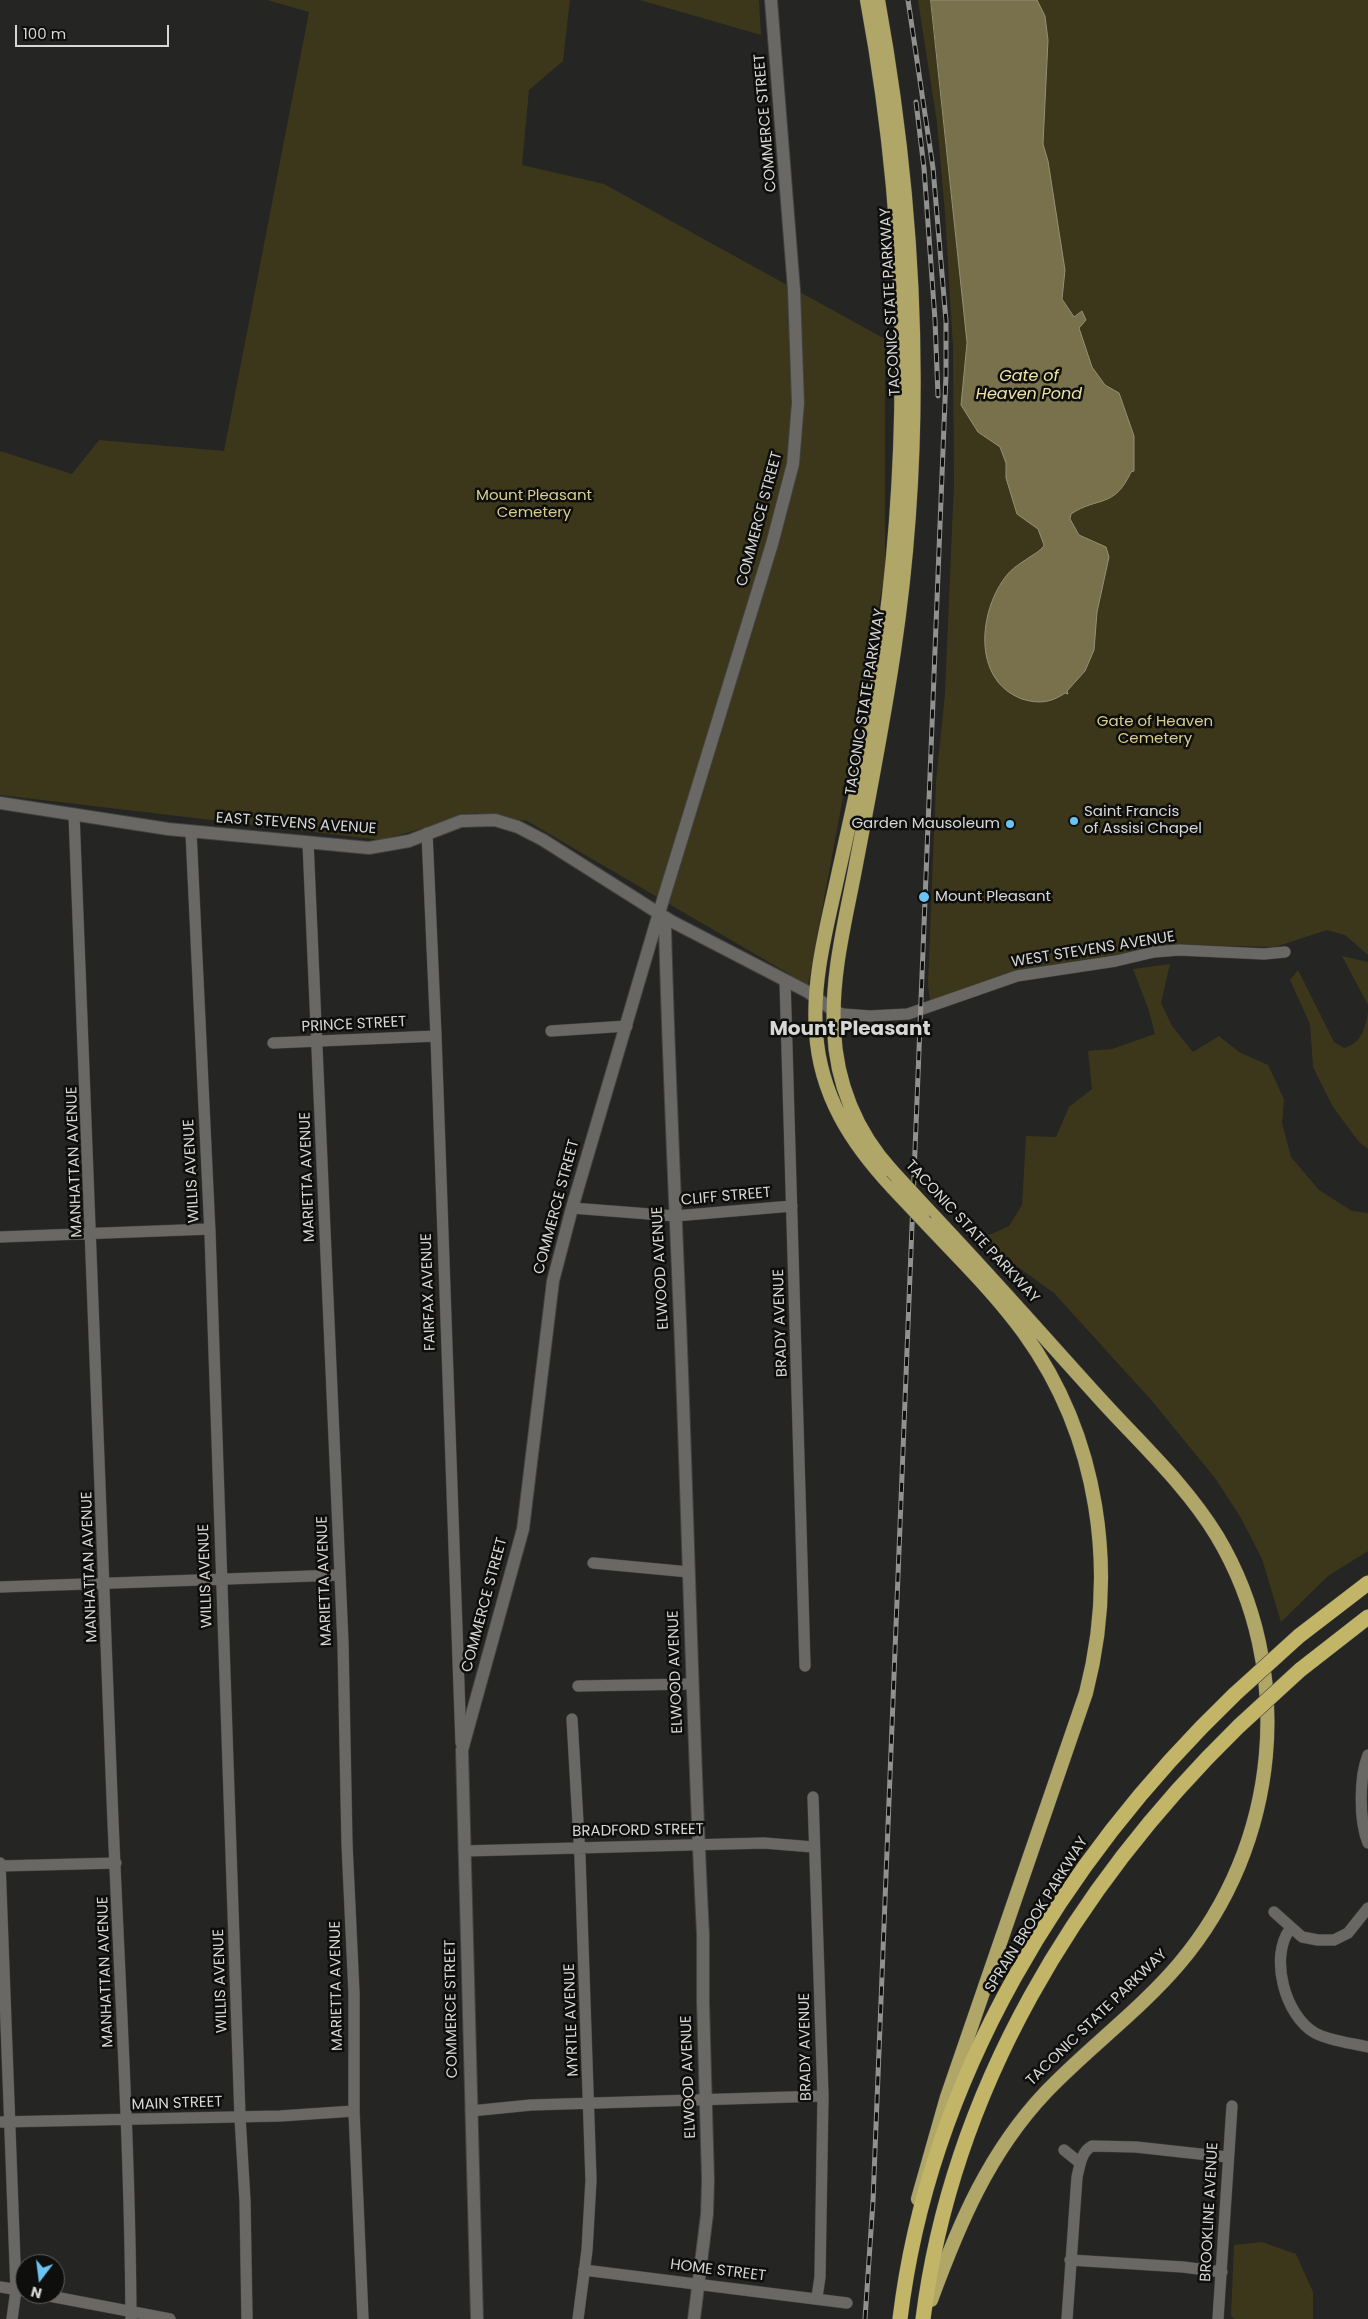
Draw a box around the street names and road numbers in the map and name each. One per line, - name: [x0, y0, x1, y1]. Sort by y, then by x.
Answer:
- street label: COMMERCE STREET: [751, 53, 781, 193]
- street label: TACONIC STATE PARKWAY: [877, 207, 905, 397]
- street label: COMMERCE STREET: [733, 450, 787, 588]
- street label: TACONIC STATE PARKWAY: [842, 607, 890, 797]
- street label: EAST STEVENS AVENUE: [215, 809, 377, 839]
- street label: WEST STEVENS AVENUE: [1010, 928, 1176, 972]
- street label: PRINCE STREET: [301, 1013, 407, 1037]
- street label: MANHATTAN AVENUE: [63, 1086, 87, 1238]
- street label: MARIETTA AVENUE: [297, 1112, 319, 1242]
- street label: WILLIS AVENUE: [180, 1119, 204, 1223]
- street label: COMMERCE STREET: [530, 1138, 584, 1276]
- street label: TACONIC STATE PARKWAY: [901, 1157, 1043, 1307]
- street label: CLIFF STREET: [680, 1184, 772, 1210]
- street label: ELWOOD AVENUE: [649, 1206, 673, 1330]
- street label: FAIRFAX AVENUE: [418, 1233, 440, 1351]
- street label: BRADY AVENUE: [770, 1269, 792, 1377]
- street label: MANHATTAN AVENUE: [78, 1491, 102, 1643]
- street label: MARIETTA AVENUE: [314, 1516, 336, 1646]
- street label: WILLIS AVENUE: [195, 1524, 217, 1628]
- street label: COMMERCE STREET: [458, 1536, 512, 1674]
- street label: ELWOOD AVENUE: [665, 1610, 687, 1734]
- street label: BRADFORD STREET: [572, 1821, 704, 1841]
- street label: SPRAIN BROOK PARKWAY: [982, 1834, 1092, 1996]
- street label: MANHATTAN AVENUE: [94, 1896, 118, 2048]
- street label: MARIETTA AVENUE: [327, 1921, 347, 2051]
- street label: WILLIS AVENUE: [210, 1929, 232, 2033]
- street label: COMMERCE STREET: [442, 1939, 462, 2079]
- street label: TACONIC STATE PARKWAY: [1023, 1946, 1171, 2090]
- street label: MYRTLE AVENUE: [561, 1963, 583, 2077]
- street label: BRADY AVENUE: [796, 1993, 816, 2101]
- street label: ELWOOD AVENUE: [678, 2015, 700, 2139]
- street label: MAIN STREET: [131, 2093, 223, 2115]
- street label: BROOKLINE AVENUE: [1197, 2142, 1223, 2282]
- street label: HOME STREET: [669, 2256, 767, 2286]

